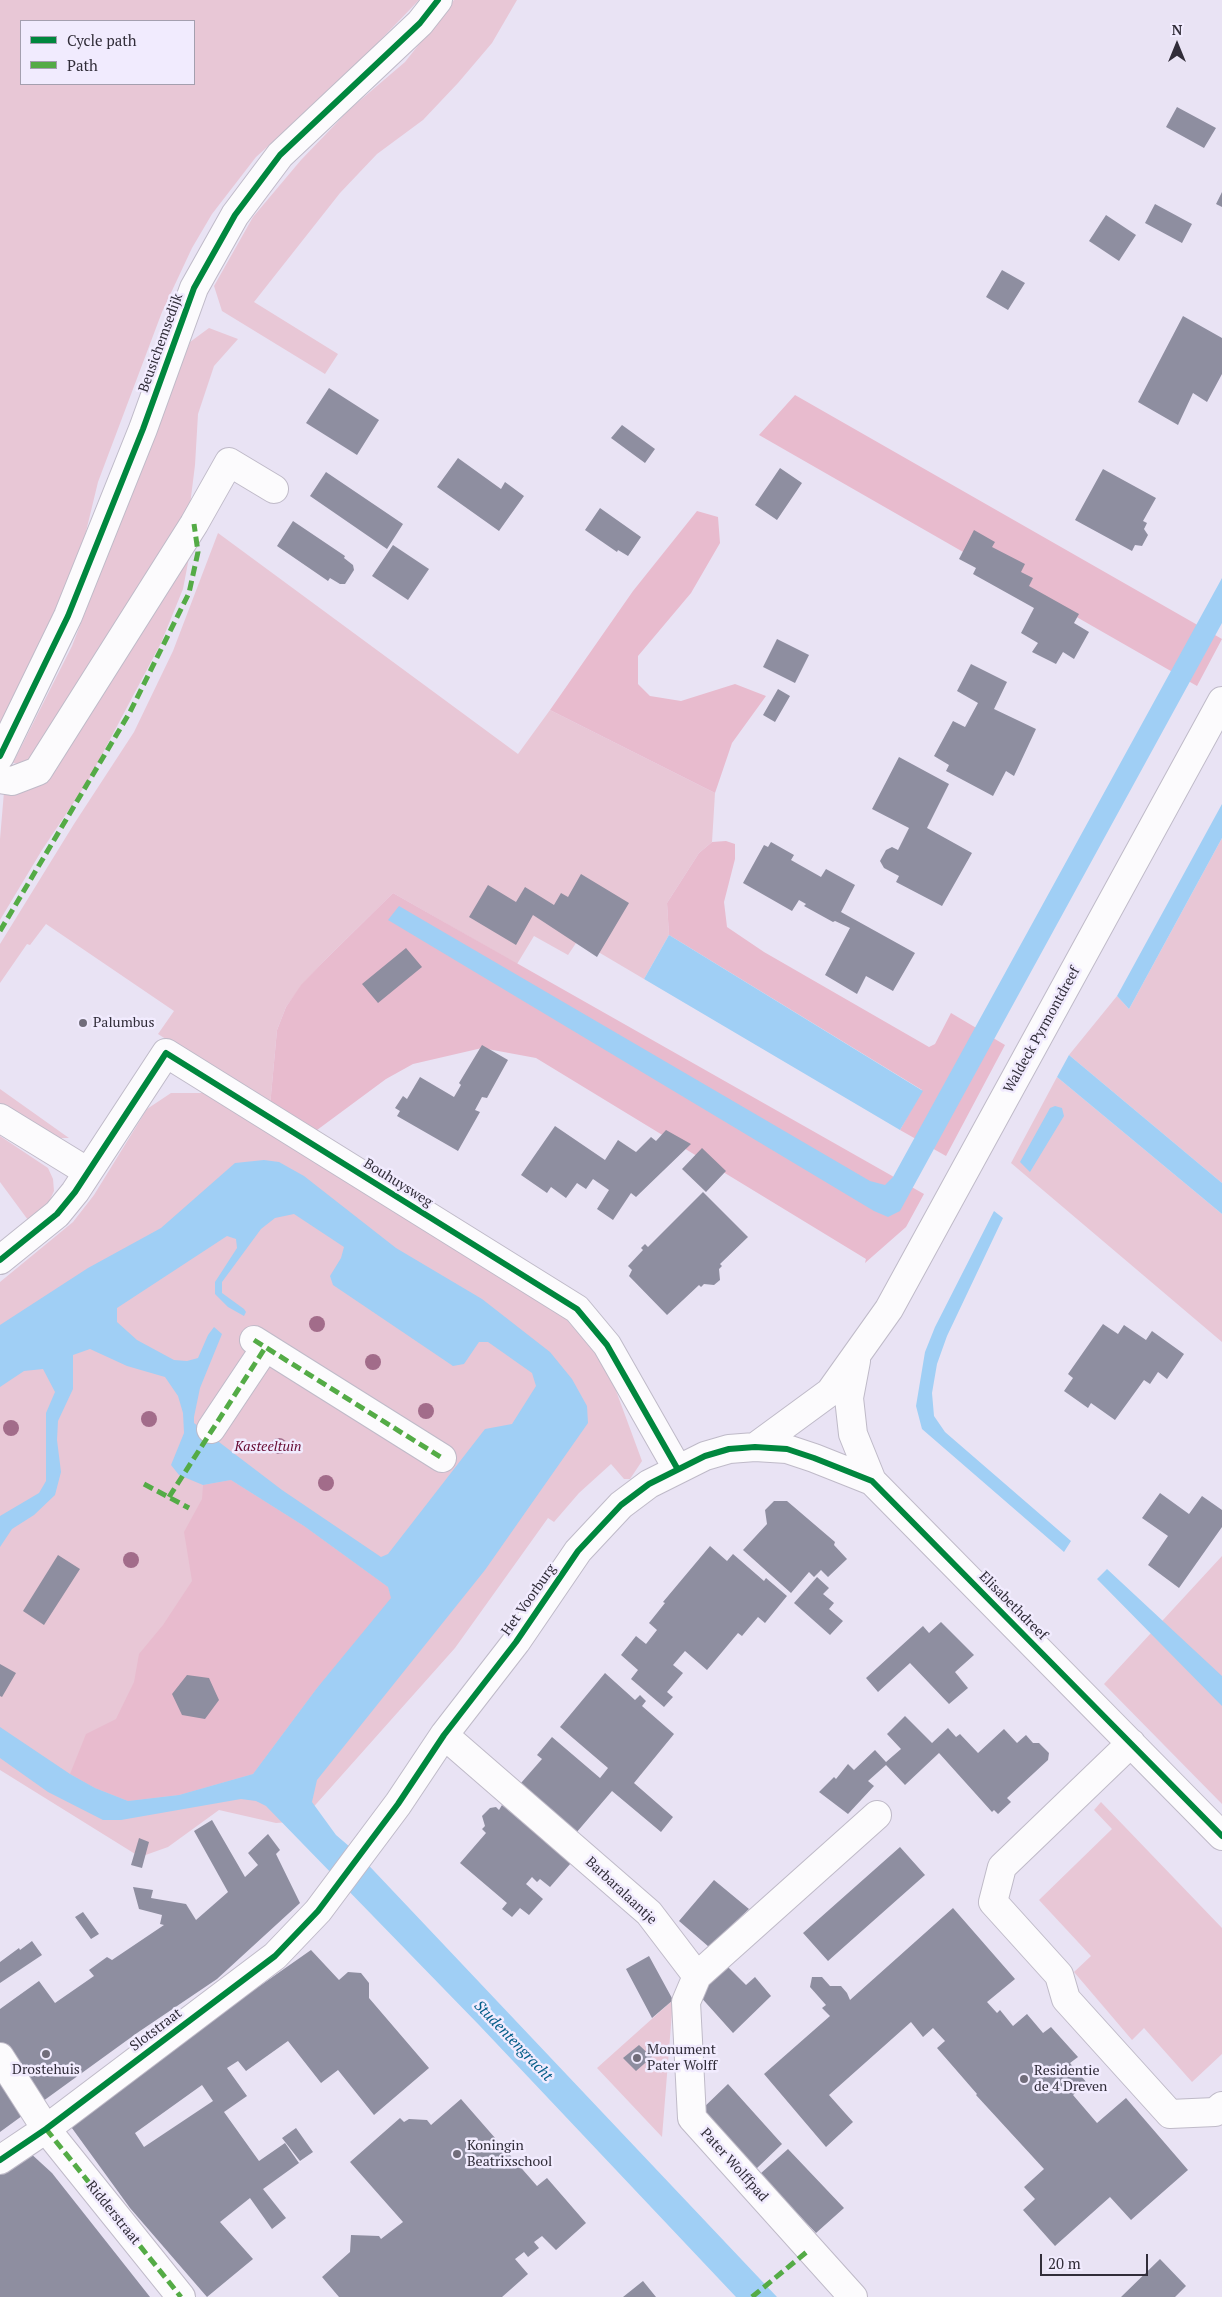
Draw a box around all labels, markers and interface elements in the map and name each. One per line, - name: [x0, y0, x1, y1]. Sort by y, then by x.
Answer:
- legend: [20, 20, 195, 85]
- north arrow: [1152, 20, 1202, 70]
- text: N: [1172, 20, 1182, 39]
- text: Cycle path: [67, 30, 137, 50]
- text: Path: [67, 55, 98, 75]
- street label: Beusichemsedijk: [135, 291, 187, 395]
- street label: Waldeck Pyrmontdreef: [1000, 964, 1084, 1096]
- place label: Palumbus: [93, 1015, 154, 1031]
- marker: Palumbus: [77, 1017, 89, 1029]
- street label: Bouhuysweg: [360, 1155, 436, 1211]
- park label: Kasteeltuin: [234, 1439, 302, 1455]
- street label: Het Voorburg: [498, 1561, 560, 1639]
- street label: Elisabethdreef: [975, 1568, 1051, 1644]
- street label: Barbaralaantje: [582, 1854, 660, 1928]
- water label: Studentengracht: [470, 1997, 556, 2085]
- street label: Slotstraat: [127, 2005, 185, 2055]
- place label: Monument Pater Wolff: [647, 2042, 717, 2074]
- marker: Drostehuis: [40, 2048, 52, 2060]
- marker: Monument Pater Wolff: [631, 2052, 643, 2064]
- place label: Drostehuis: [12, 2062, 80, 2078]
- place label: Residentie de 4 Dreven: [1034, 2063, 1107, 2096]
- marker: Residentie de 4 Dreven: [1018, 2073, 1030, 2085]
- street label: Pater Wolffpad: [697, 2125, 771, 2205]
- place label: Koningin Beatrixschool: [467, 2138, 552, 2170]
- marker: Koningin Beatrixschool: [451, 2148, 463, 2160]
- street label: Ridderstraat: [82, 2178, 144, 2248]
- scale bar: [1042, 2244, 1150, 2276]
- text: 20 m: [1048, 2253, 1081, 2273]

